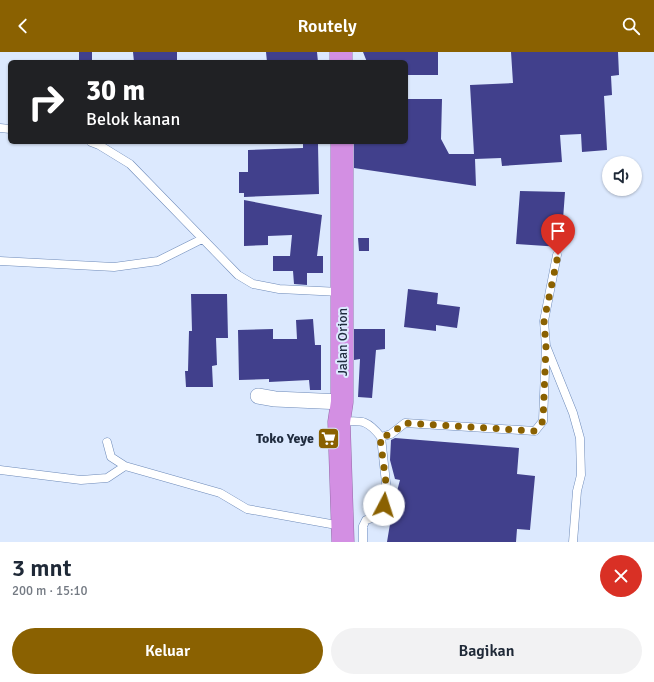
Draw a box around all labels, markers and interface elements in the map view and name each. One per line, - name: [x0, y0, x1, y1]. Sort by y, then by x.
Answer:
- icon: back: [12, 15, 34, 37]
- text: Routely: [297, 15, 357, 37]
- icon: search: [620, 15, 642, 37]
- text: 30 m: [86, 74, 145, 108]
- icon: right: [20, 76, 72, 128]
- text: Belok kanan: [86, 108, 180, 130]
- map controls: [602, 156, 642, 196]
- button: sound: [602, 156, 642, 196]
- pin: [541, 214, 575, 255]
- icon: arrive: [547, 220, 569, 242]
- street label: Jalan Orion: [334, 308, 351, 376]
- supermarket icon: Toko Yeye: [316, 425, 342, 451]
- place label: Toko Yeye: [256, 430, 314, 447]
- position arrow: [363, 484, 405, 526]
- text: 3 mnt: [12, 553, 71, 583]
- button: close: [600, 555, 642, 597]
- text: 200 m · 15:10: [12, 583, 88, 599]
- button: Keluar: [12, 628, 323, 674]
- button: Bagikan: [331, 628, 642, 674]

